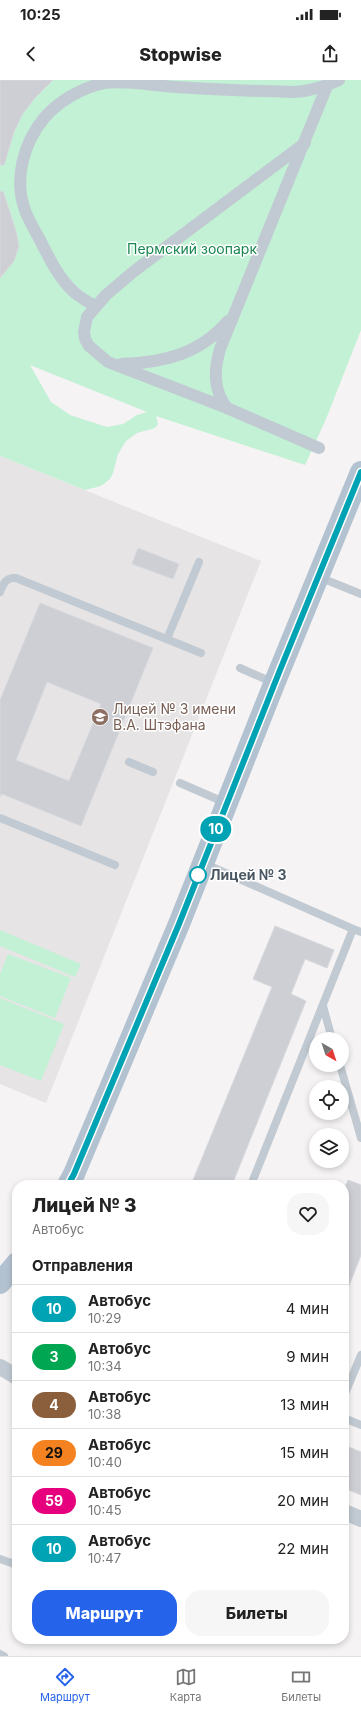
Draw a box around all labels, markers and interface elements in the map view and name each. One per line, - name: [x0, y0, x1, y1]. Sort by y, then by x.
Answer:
- text: 10:25: [20, 5, 61, 24]
- icon: back: [20, 43, 42, 65]
- icon: share: [319, 43, 341, 65]
- text: Stopwise: [139, 44, 222, 65]
- park label: Пермский зоопарк: [127, 240, 257, 257]
- place label: Лицей № 3 имени В.А. Штэфана: [113, 700, 236, 733]
- school or university icon: Лицей № 3 имени В.А. Штэфана: [90, 707, 110, 727]
- line badge: 10: [198, 816, 234, 842]
- text: 10: [208, 820, 224, 837]
- marker: Лицей № 3: [189, 866, 207, 884]
- place label: Лицей № 3: [210, 866, 287, 883]
- north arrow: [309, 1032, 349, 1072]
- map controls: [309, 1032, 349, 1168]
- button: locate: [309, 1080, 349, 1120]
- button: layers: [309, 1128, 349, 1168]
- button: heart: [287, 1193, 329, 1235]
- text: Лицей № 3: [32, 1194, 137, 1217]
- text: Автобус: [32, 1221, 84, 1237]
- text: Отправления: [32, 1256, 133, 1275]
- text: Автобус: [88, 1291, 151, 1310]
- text: 4 мин: [286, 1299, 329, 1318]
- text: 10: [46, 1300, 62, 1317]
- text: 10:29: [88, 1310, 121, 1326]
- text: Автобус: [88, 1339, 151, 1358]
- text: 9 мин: [286, 1347, 329, 1366]
- text: 3: [49, 1348, 59, 1365]
- text: 10:34: [88, 1358, 122, 1374]
- text: Автобус: [88, 1387, 151, 1406]
- text: 13 мин: [280, 1395, 329, 1414]
- text: 4: [49, 1396, 59, 1413]
- text: 10:38: [88, 1406, 121, 1422]
- text: Автобус: [88, 1435, 151, 1454]
- text: 15 мин: [280, 1443, 329, 1462]
- text: 29: [45, 1444, 63, 1461]
- text: 10:40: [88, 1454, 122, 1470]
- text: Автобус: [88, 1483, 151, 1502]
- text: 20 мин: [277, 1491, 329, 1510]
- text: 59: [45, 1492, 63, 1509]
- text: 10:45: [88, 1502, 122, 1518]
- text: Автобус: [88, 1531, 151, 1550]
- text: 22 мин: [277, 1539, 329, 1558]
- text: 10: [46, 1540, 62, 1557]
- text: 10:47: [88, 1550, 121, 1566]
- button: Маршрут: [32, 1590, 177, 1636]
- button: Билеты: [185, 1590, 329, 1636]
- tab: Маршрут: [40, 1666, 90, 1704]
- tab: Карта: [170, 1666, 201, 1704]
- tab: Билеты: [281, 1666, 321, 1704]

